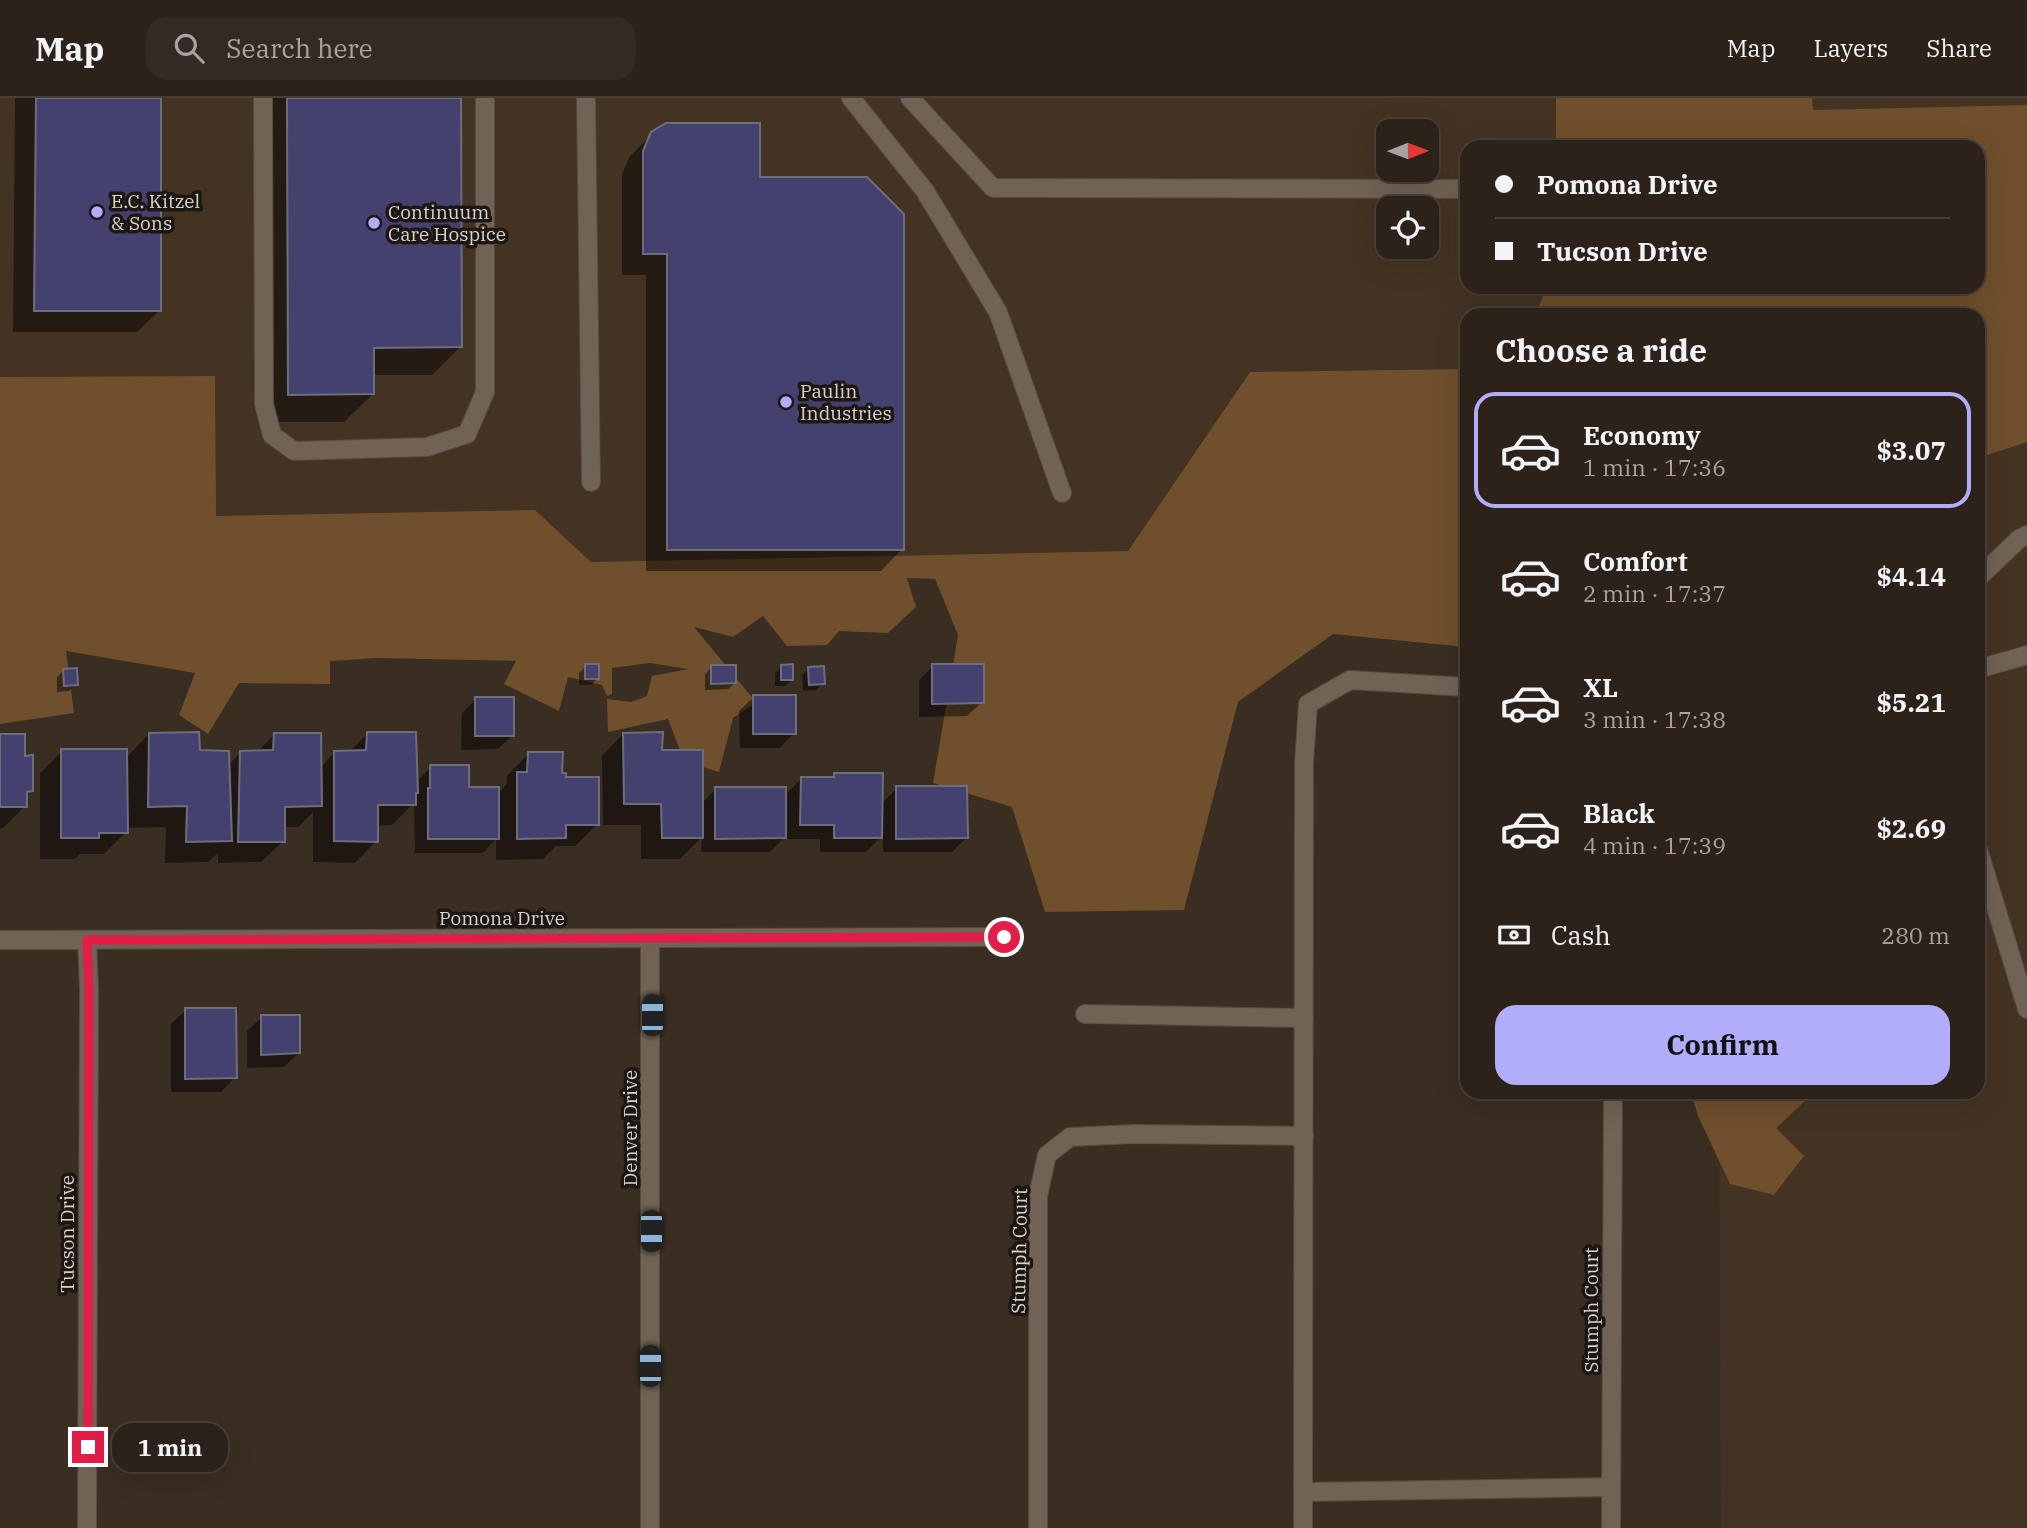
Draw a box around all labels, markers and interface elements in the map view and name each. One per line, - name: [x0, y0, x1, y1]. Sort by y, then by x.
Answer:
- search box: [146, 17, 636, 80]
- text: Map: [35, 27, 104, 70]
- icon: search: [170, 29, 208, 67]
- text: Search here: [226, 31, 373, 65]
- text: Map: [1727, 32, 1775, 64]
- text: Layers: [1813, 32, 1888, 64]
- text: Share: [1926, 32, 1992, 64]
- north arrow: [1376, 119, 1438, 182]
- map controls: [1376, 119, 1439, 259]
- text: Pomona Drive: [1537, 167, 1718, 201]
- place label: E.C. Kitzel & Sons: [111, 189, 200, 235]
- button: locate: [1376, 196, 1439, 259]
- place label: Continuum Care Hospice: [388, 200, 506, 246]
- marker: E.C. Kitzel & Sons: [89, 204, 105, 220]
- marker: Continuum Care Hospice: [366, 215, 382, 231]
- text: Tucson Drive: [1537, 234, 1708, 268]
- text: Choose a ride: [1495, 329, 1707, 371]
- place label: Paulin Industries: [800, 379, 892, 425]
- marker: Paulin Industries: [778, 394, 794, 410]
- text: Economy: [1583, 418, 1701, 452]
- icon: car: [1499, 419, 1562, 482]
- text: $3.07: [1876, 433, 1946, 467]
- text: 1 min · 17:36: [1583, 452, 1726, 482]
- text: Comfort: [1583, 544, 1688, 578]
- icon: car: [1499, 545, 1562, 608]
- text: $4.14: [1876, 559, 1946, 593]
- text: 2 min · 17:37: [1583, 578, 1726, 608]
- text: XL: [1583, 670, 1618, 704]
- icon: car: [1499, 671, 1562, 734]
- text: $5.21: [1876, 685, 1946, 719]
- text: 3 min · 17:38: [1583, 704, 1726, 734]
- text: Black: [1583, 796, 1655, 830]
- icon: car: [1499, 797, 1562, 860]
- text: $2.69: [1876, 811, 1946, 845]
- text: 4 min · 17:39: [1583, 830, 1726, 860]
- street label: Pomona Drive: [439, 906, 565, 930]
- icon: cash: [1495, 916, 1533, 954]
- text: Cash: [1551, 918, 1611, 952]
- text: 280 m: [1881, 920, 1950, 950]
- route start: [988, 921, 1020, 953]
- car: [642, 994, 663, 1036]
- button: Confirm: [1495, 1005, 1950, 1085]
- street label: Denver Drive: [618, 1070, 642, 1186]
- street label: Tucson Drive: [55, 1175, 79, 1293]
- street label: Stumph Court: [1006, 1188, 1032, 1314]
- car: [641, 1210, 662, 1252]
- street label: Stumph Court: [1579, 1247, 1603, 1373]
- car: [640, 1345, 661, 1387]
- callout: 1 min: [112, 1422, 228, 1472]
- route end: [72, 1431, 104, 1463]
- text: 1 min: [138, 1432, 202, 1462]

